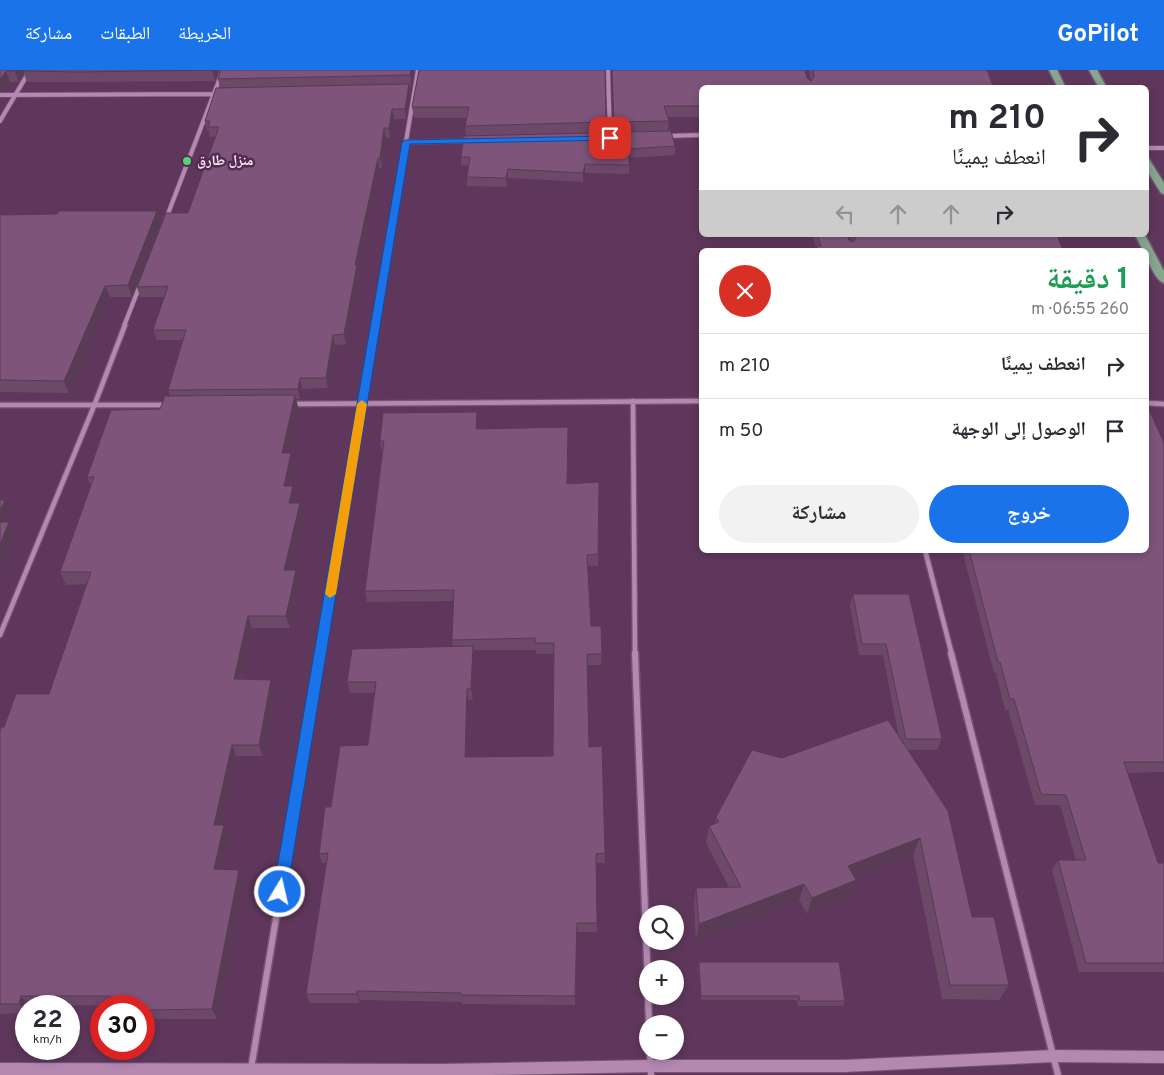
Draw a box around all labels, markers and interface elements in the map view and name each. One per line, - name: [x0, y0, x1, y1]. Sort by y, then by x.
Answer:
- text: GoPilot: [1057, 20, 1139, 50]
- text: مشاركة: [25, 23, 72, 46]
- text: الطبقات: [100, 23, 150, 46]
- text: الخريطة: [178, 23, 231, 46]
- text: 210 m: [948, 97, 1046, 141]
- icon: right: [1064, 105, 1129, 170]
- pin: [589, 117, 631, 159]
- icon: arrive: [596, 124, 624, 152]
- text: انعطف يمينًا: [952, 145, 1046, 172]
- place label: منزل طارق: [197, 153, 253, 170]
- marker: منزل طارق: [181, 155, 193, 167]
- icon: left: [831, 200, 859, 228]
- icon: ahead: [884, 200, 912, 228]
- icon: ahead: [937, 200, 965, 228]
- icon: right: [990, 200, 1018, 228]
- text: 1 دقيقة: [1046, 262, 1129, 299]
- button: close: [719, 265, 771, 317]
- text: 260 m · 06:55: [1031, 300, 1129, 320]
- icon: right: [1101, 352, 1129, 380]
- text: انعطف يمينًا: [1001, 353, 1086, 377]
- text: 210 m: [719, 354, 770, 378]
- icon: arrive: [1101, 417, 1129, 445]
- text: الوصول إلى الوجهة: [952, 418, 1086, 442]
- text: 50 m: [719, 419, 764, 443]
- button: مشاركة: [719, 485, 919, 543]
- button: خروج: [929, 485, 1129, 543]
- position arrow: [253, 865, 305, 917]
- map controls: [639, 905, 684, 1060]
- button: search: [639, 905, 684, 950]
- button: +: [639, 960, 684, 1005]
- speed limit sign: 30: [90, 995, 155, 1060]
- text: 22: [32, 1005, 63, 1037]
- button: −: [639, 1015, 684, 1060]
- text: km/h: [33, 1032, 62, 1048]

